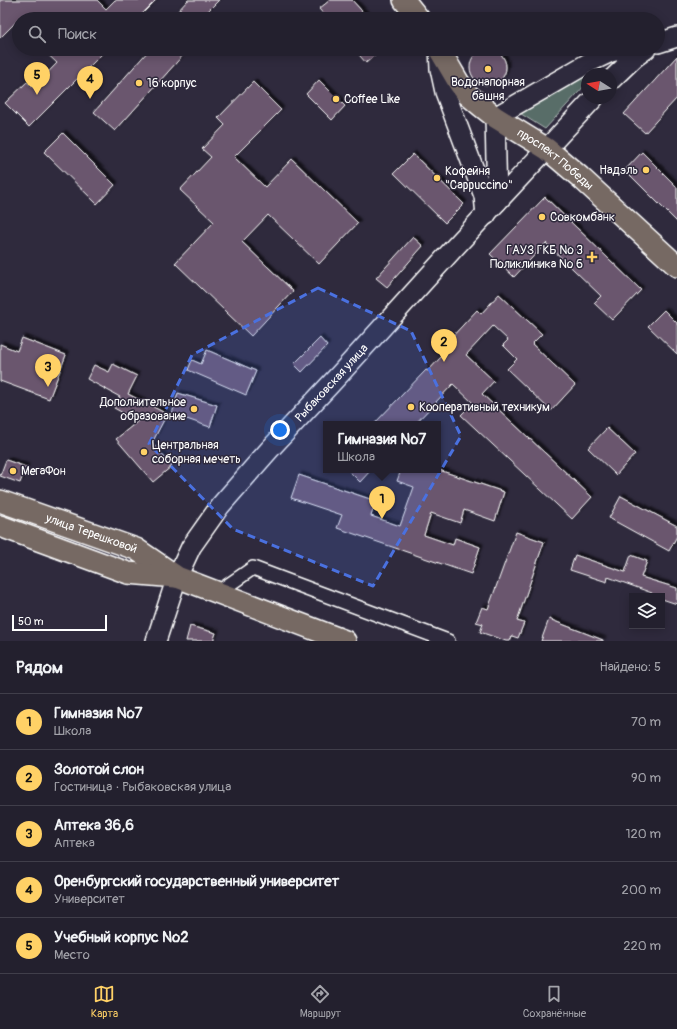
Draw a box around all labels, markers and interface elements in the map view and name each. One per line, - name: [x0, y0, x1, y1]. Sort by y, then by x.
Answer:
- search box: [12, 12, 665, 56]
- icon: search: [26, 23, 48, 45]
- text: Поиск: [58, 25, 97, 44]
- pin: 5: [24, 62, 50, 95]
- marker: Водонапорная башня: [483, 64, 493, 74]
- pin: 4: [77, 66, 103, 99]
- north arrow: [581, 68, 617, 104]
- place label: Водонапорная башня: [451, 75, 525, 104]
- place label: 16 корпус: [147, 76, 197, 91]
- marker: 16 корпус: [134, 78, 144, 88]
- place label: Coffee Like: [344, 92, 400, 107]
- marker: Coffee Like: [331, 94, 341, 104]
- street label: проспект Победы: [514, 125, 596, 194]
- place label: Надэль: [599, 163, 638, 178]
- place label: Кофейня "Cappuccino": [445, 164, 513, 193]
- marker: Надэль: [641, 165, 651, 175]
- marker: Кофейня "Cappuccino": [432, 173, 442, 183]
- place label: Совкомбанк: [550, 210, 615, 225]
- marker: Совкомбанк: [537, 212, 547, 222]
- place label: ГАУЗ ГКБ № 3 Поликлиника № 6: [490, 243, 583, 272]
- marker: ГАУЗ ГКБ № 3 Поликлиника № 6: [586, 251, 598, 263]
- pin: 2: [431, 329, 457, 362]
- street label: Рыбаковская улица: [292, 341, 372, 425]
- pin: 3: [35, 354, 61, 387]
- place label: Дополнительное образование: [99, 395, 186, 424]
- place label: Кооперативный техникум: [419, 400, 550, 415]
- marker: Кооперативный техникум: [406, 402, 416, 412]
- marker: Дополнительное образование: [189, 404, 199, 414]
- your location: [270, 420, 290, 440]
- popup: [323, 421, 441, 473]
- text: Гимназия №7: [338, 430, 426, 449]
- place label: Центральная соборная мечеть: [152, 438, 241, 467]
- marker: Центральная соборная мечеть: [139, 447, 149, 457]
- text: Школа: [338, 449, 375, 465]
- place label: МегаФон: [21, 464, 66, 479]
- marker: МегаФон: [8, 466, 18, 476]
- pin: 1: [369, 486, 395, 519]
- street label: улица Терешковой: [43, 510, 139, 557]
- map controls: [629, 593, 665, 629]
- button: layers: [629, 593, 665, 629]
- scale bar: [12, 613, 107, 632]
- text: 50 m: [18, 615, 44, 628]
- text: Рядом: [16, 657, 63, 678]
- text: Найдено: 5: [599, 659, 661, 675]
- text: Гимназия №7: [54, 704, 143, 723]
- text: 1: [26, 714, 32, 730]
- text: 70 m: [631, 714, 661, 730]
- text: Школа: [54, 723, 91, 739]
- text: Золотой слон: [54, 760, 144, 779]
- text: 2: [25, 770, 33, 786]
- text: 90 m: [631, 770, 661, 786]
- text: Гостиница · Рыбаковская улица: [54, 779, 231, 795]
- text: Аптека 36,6: [54, 816, 134, 835]
- text: 3: [25, 826, 33, 842]
- text: 120 m: [625, 826, 661, 842]
- text: Аптека: [54, 835, 95, 851]
- text: Оренбургский государственный университет: [54, 872, 339, 891]
- text: 4: [25, 882, 33, 898]
- text: 200 m: [622, 882, 661, 898]
- text: Университет: [54, 891, 125, 907]
- text: Учебный корпус №2: [54, 928, 189, 947]
- text: 5: [25, 938, 33, 954]
- text: 220 m: [623, 938, 661, 954]
- text: Место: [54, 947, 90, 963]
- tab: Карта: [91, 983, 118, 1020]
- tab: Маршрут: [300, 983, 341, 1020]
- tab: Сохранённые: [523, 983, 586, 1020]

